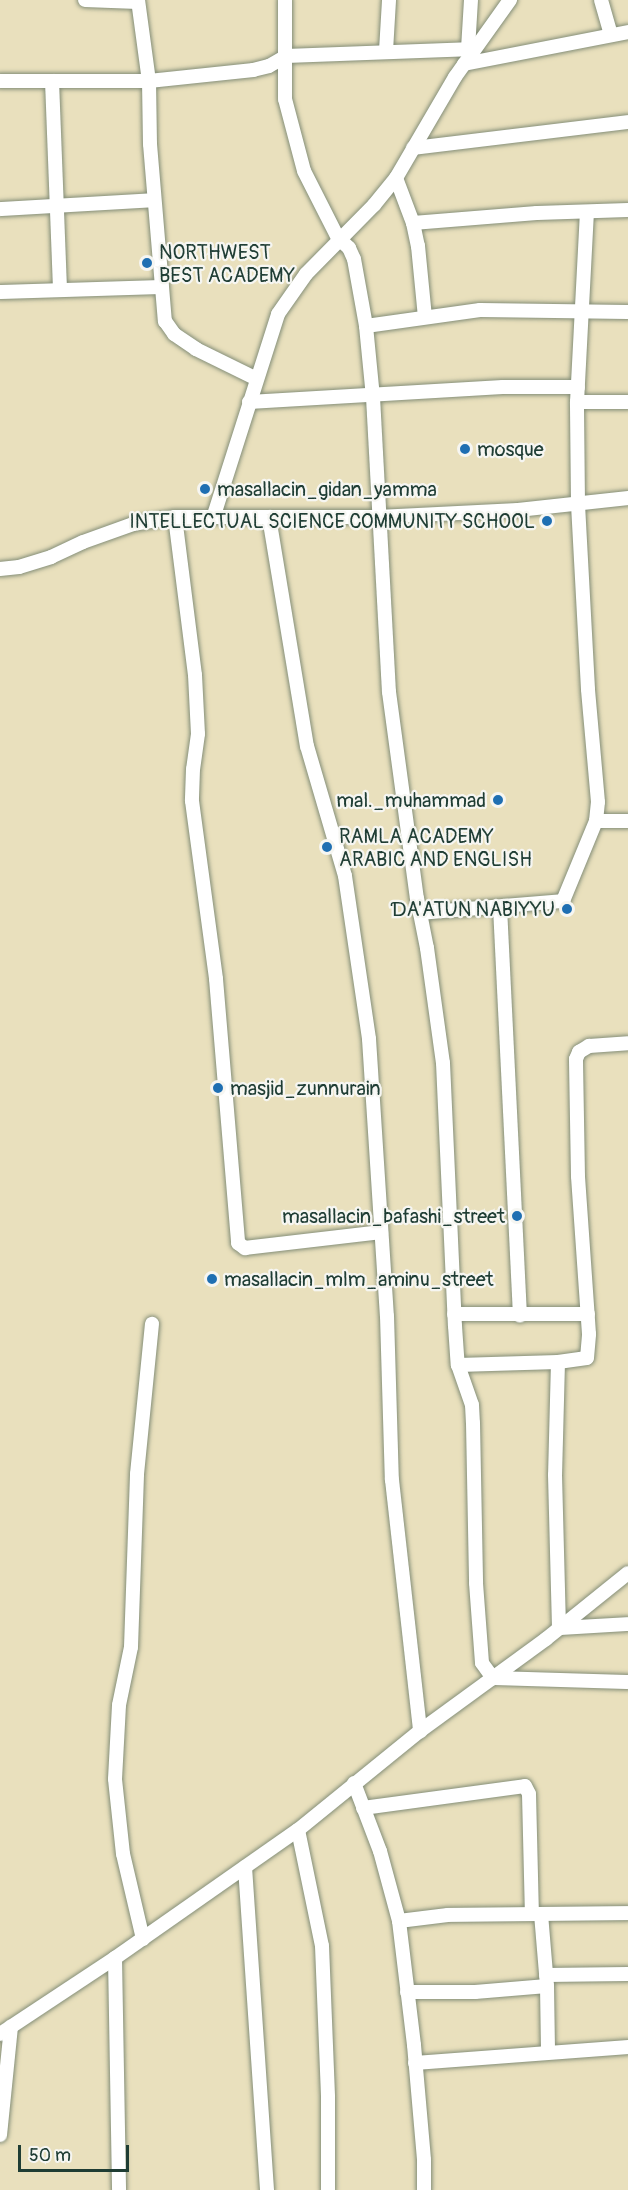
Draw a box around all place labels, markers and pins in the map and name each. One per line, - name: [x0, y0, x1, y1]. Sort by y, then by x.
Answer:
- place label: NORTHWEST BEST ACADEMY: [159, 240, 295, 287]
- marker: NORTHWEST BEST ACADEMY: [140, 256, 154, 270]
- place label: mosque: [477, 437, 544, 461]
- marker: mosque: [458, 442, 472, 456]
- place label: masallacin_gidan_yamma: [217, 477, 437, 501]
- marker: masallacin_gidan_yamma: [198, 482, 212, 496]
- place label: INTELLECTUAL SCIENCE COMMUNITY SCHOOL: [129, 509, 535, 533]
- marker: INTELLECTUAL SCIENCE COMMUNITY SCHOOL: [540, 514, 554, 528]
- place label: mal._muhammad: [336, 788, 486, 812]
- marker: mal._muhammad: [491, 793, 505, 807]
- place label: RAMLA ACADEMY ARABIC AND ENGLISH: [339, 824, 532, 871]
- marker: RAMLA ACADEMY ARABIC AND ENGLISH: [320, 840, 334, 854]
- place label: ƊA'ATUN NABIYYU: [390, 897, 555, 921]
- marker: ƊA'ATUN NABIYYU: [560, 902, 574, 916]
- place label: masjid_zunnurain: [230, 1076, 381, 1100]
- marker: masjid_zunnurain: [211, 1081, 225, 1095]
- place label: masallacin_bafashi_street: [282, 1204, 505, 1228]
- marker: masallacin_bafashi_street: [510, 1209, 524, 1223]
- place label: masallacin_mlm_aminu_street: [224, 1267, 494, 1291]
- marker: masallacin_mlm_aminu_street: [205, 1272, 219, 1286]

